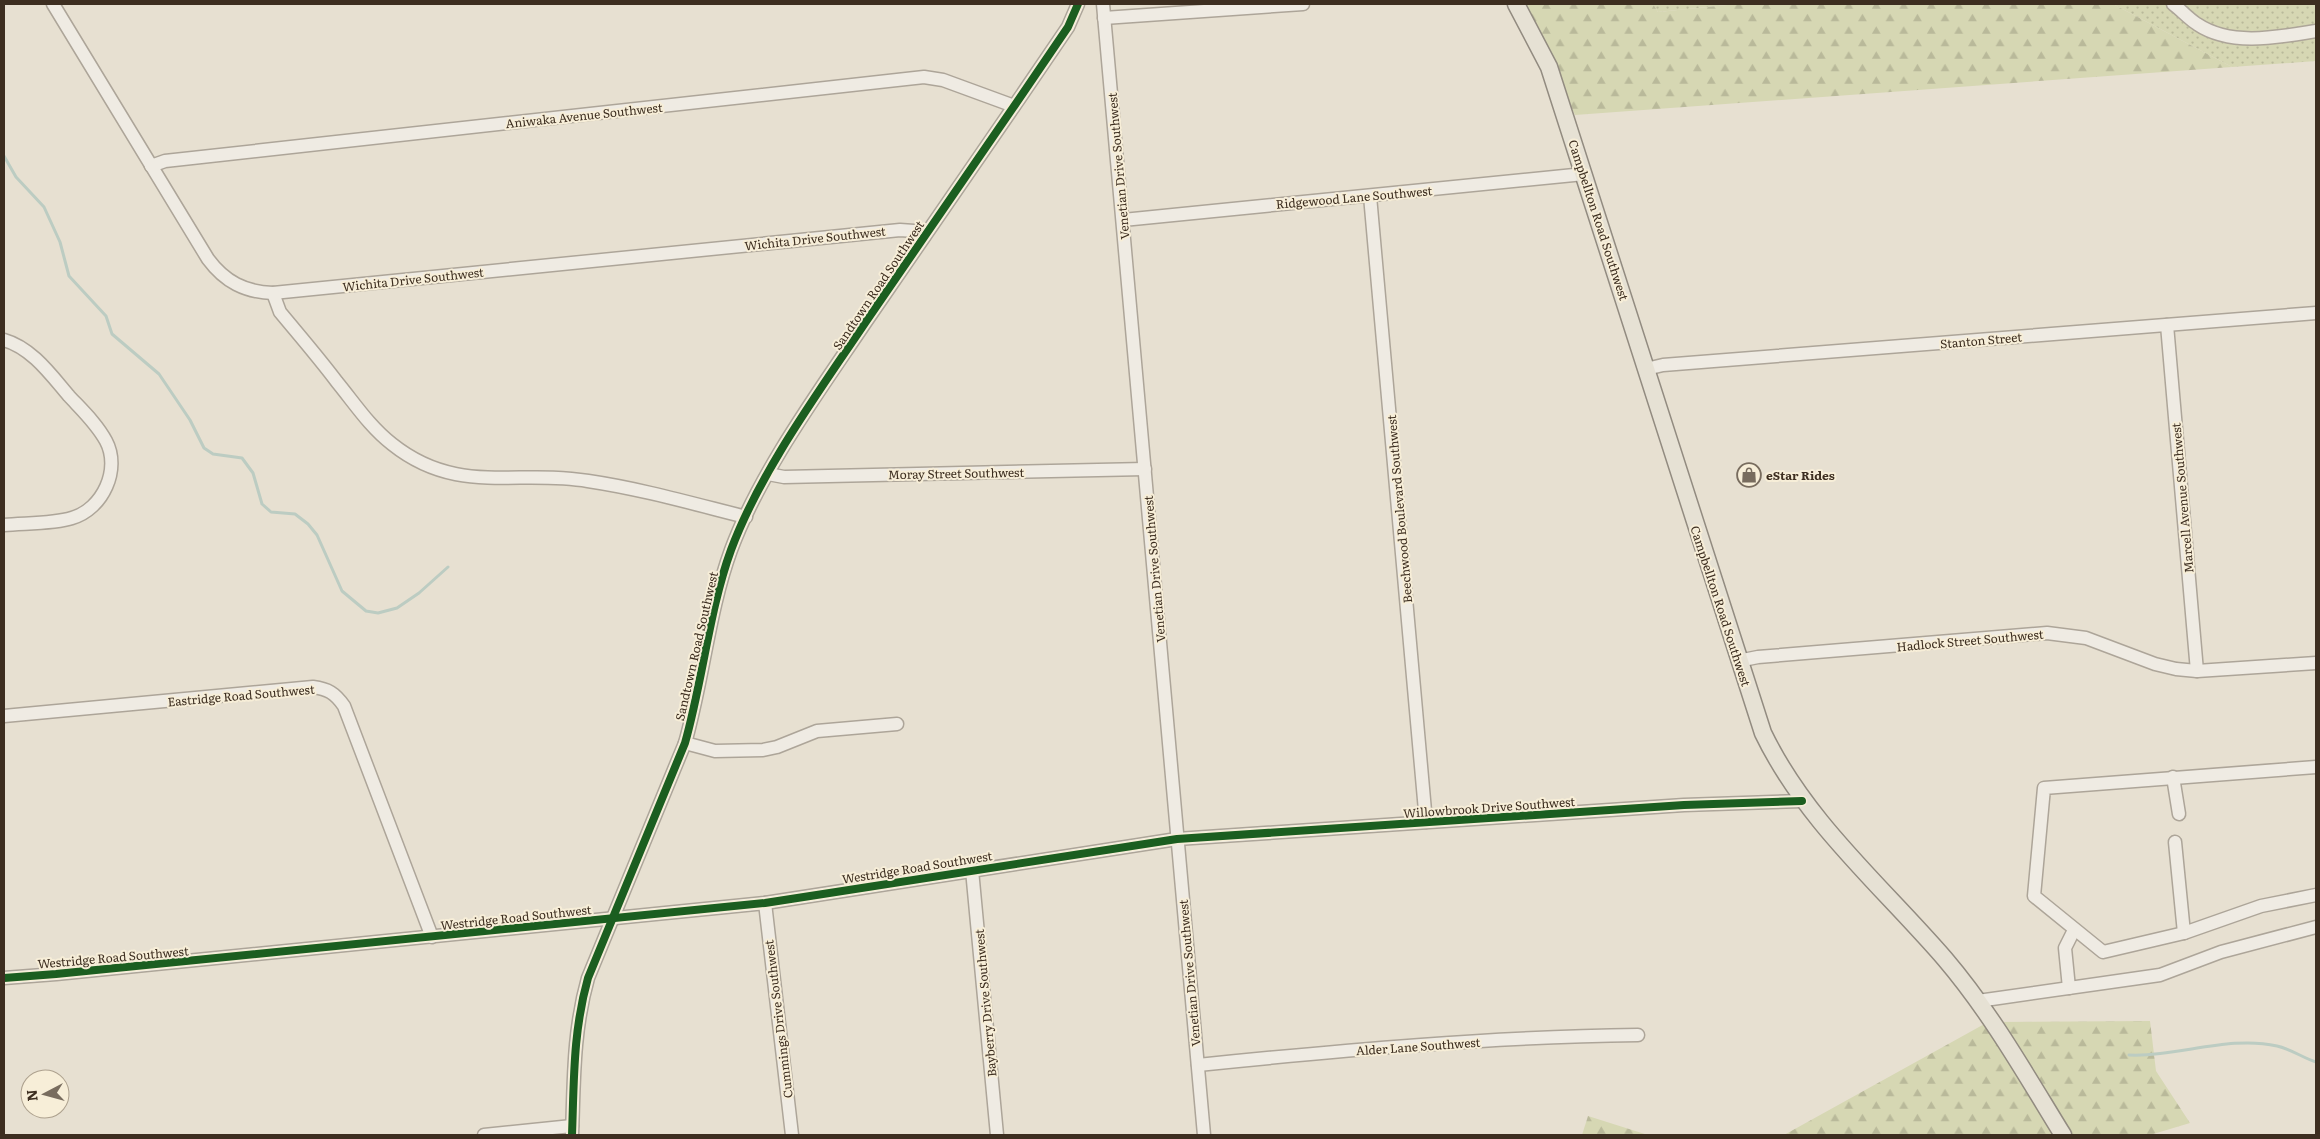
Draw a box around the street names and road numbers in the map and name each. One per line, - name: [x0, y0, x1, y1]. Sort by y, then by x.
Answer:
- street label: Venetian Drive Southwest: [1103, 92, 1133, 240]
- street label: Aniwaka Avenue Southwest: [505, 98, 664, 132]
- street label: Campbellton Road Southwest: [1564, 137, 1634, 303]
- street label: Ridgewood Lane Southwest: [1275, 181, 1433, 213]
- street label: Sandtown Road Southwest: [828, 217, 928, 353]
- street label: Wichita Drive Southwest: [743, 222, 887, 254]
- street label: Wichita Drive Southwest: [341, 263, 485, 295]
- street label: Stanton Street: [1939, 327, 2023, 353]
- street label: Beechwood Boulevard Southwest: [1382, 414, 1416, 604]
- street label: Marcell Avenue Southwest: [2166, 422, 2198, 574]
- street label: Moray Street Southwest: [888, 463, 1024, 483]
- street label: Venetian Drive Southwest: [1139, 495, 1169, 643]
- street label: Campbellton Road Southwest: [1686, 523, 1756, 689]
- street label: Sandtown Road Southwest: [670, 570, 722, 722]
- street label: Hadlock Street Southwest: [1896, 625, 2044, 655]
- street label: Eastridge Road Southwest: [167, 680, 315, 710]
- street label: Willowbrook Drive Southwest: [1402, 792, 1576, 822]
- street label: Westridge Road Southwest: [841, 846, 993, 888]
- street label: Venetian Drive Southwest: [1174, 899, 1204, 1047]
- street label: Westridge Road Southwest: [440, 900, 593, 934]
- street label: Bayberry Drive Southwest: [970, 928, 1000, 1078]
- street label: Cummings Drive Southwest: [759, 939, 797, 1099]
- street label: Westridge Road Southwest: [37, 941, 189, 973]
- street label: Alder Lane Southwest: [1355, 1033, 1481, 1059]

